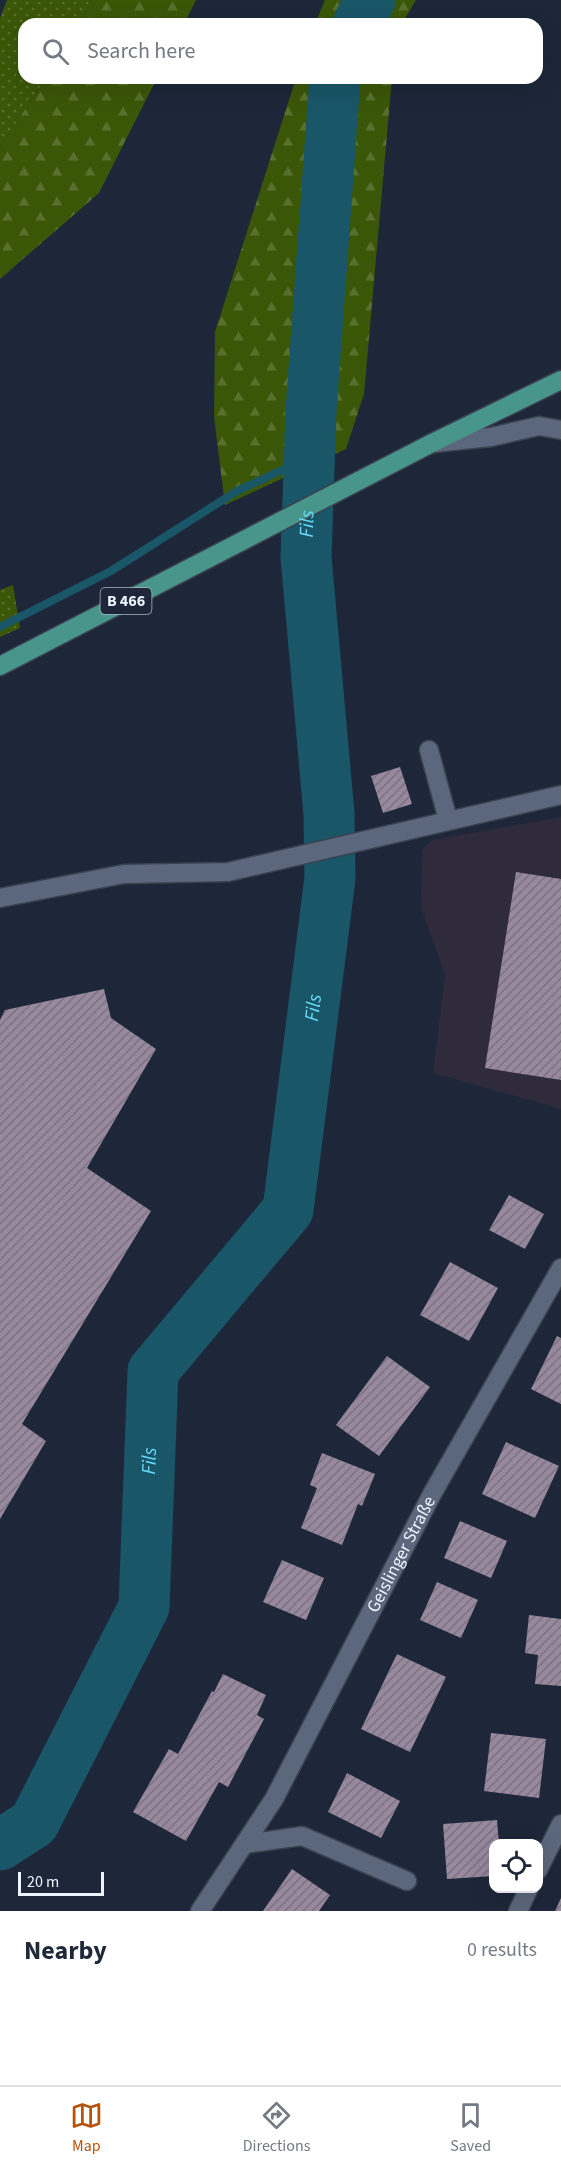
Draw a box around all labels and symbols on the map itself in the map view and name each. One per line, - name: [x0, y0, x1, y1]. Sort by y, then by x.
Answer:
- water label: Fils: [293, 510, 322, 538]
- road number: B 466: [100, 588, 152, 614]
- water label: Fils: [298, 993, 329, 1023]
- water label: Fils: [135, 1447, 164, 1475]
- street label: Geislinger Straße: [360, 1491, 441, 1617]
- scale bar: [18, 1869, 104, 1896]

